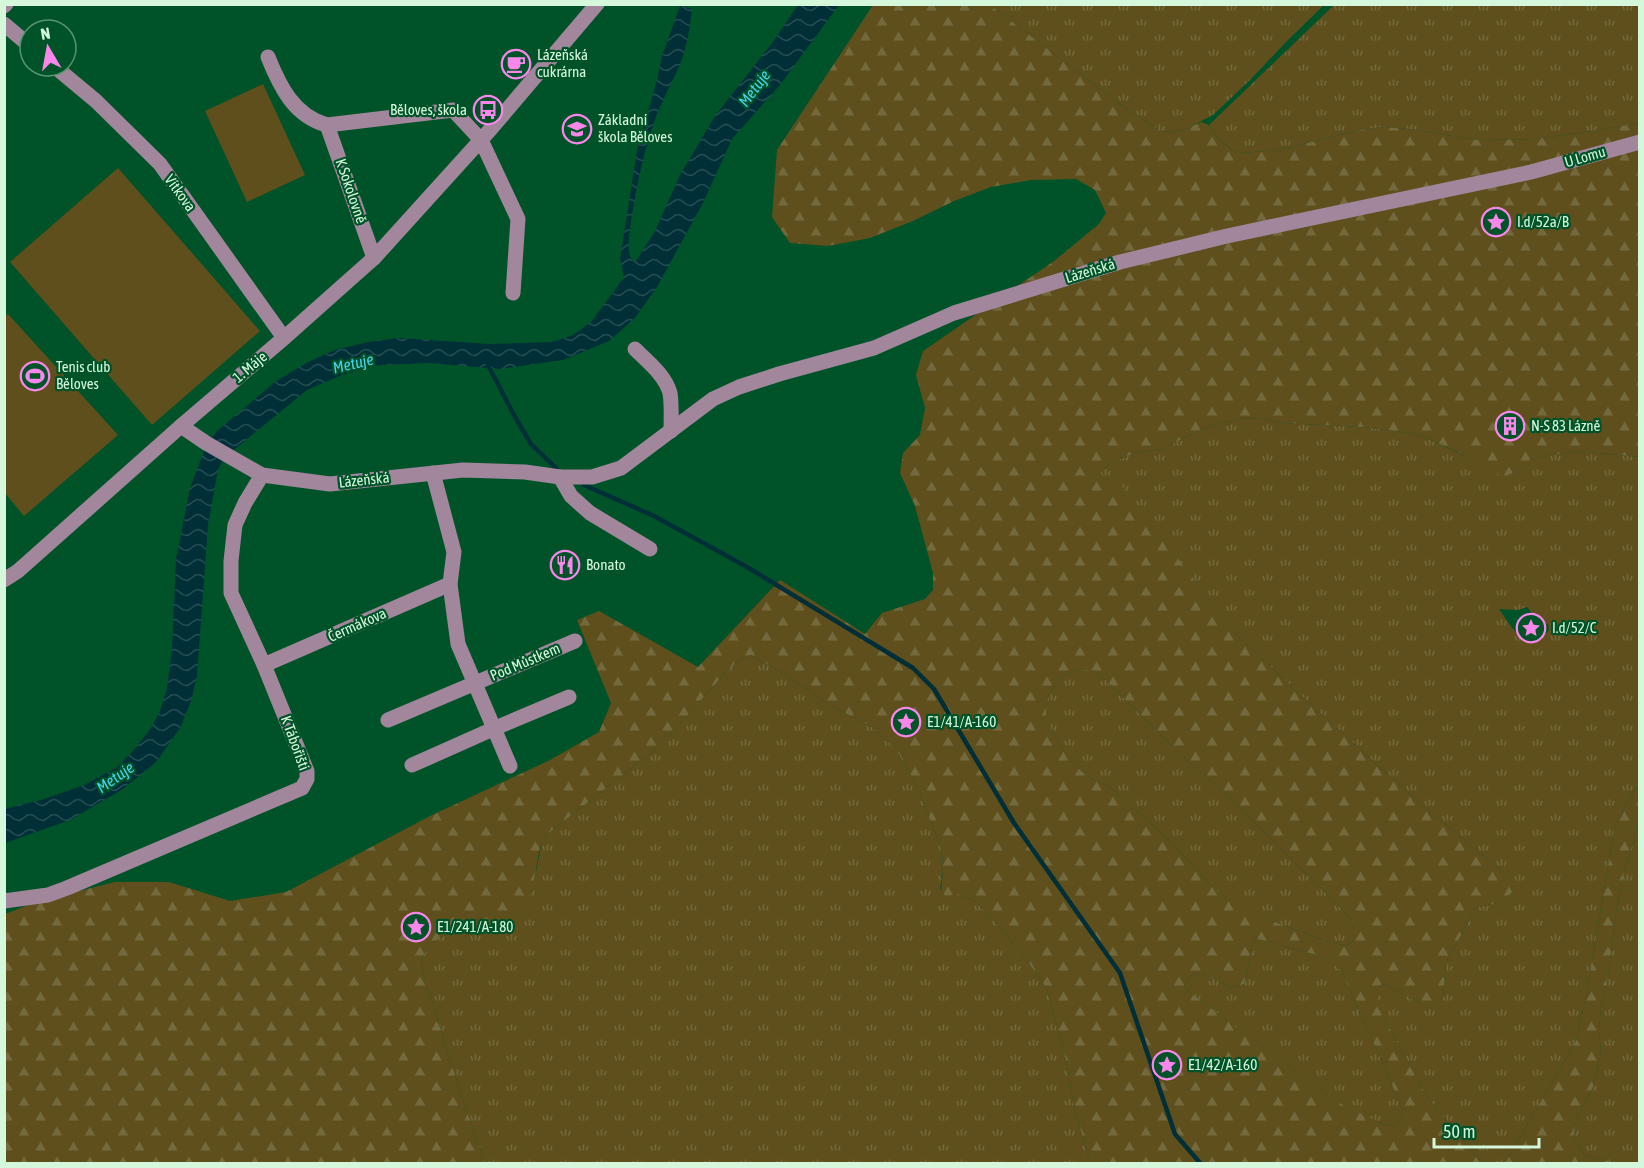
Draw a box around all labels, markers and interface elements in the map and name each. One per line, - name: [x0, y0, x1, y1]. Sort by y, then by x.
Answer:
- north arrow: [18, 18, 78, 78]
- text: N: [39, 24, 52, 43]
- place label: Lázeňská cukrárna: [537, 46, 588, 80]
- cafe icon: Lázeňská cukrárna: [500, 48, 532, 80]
- water label: Metuje: [734, 66, 774, 110]
- bus stop icon: Běloves, škola: [472, 94, 504, 126]
- place label: Běloves, škola: [390, 101, 467, 118]
- place label: Základní škola Běloves: [598, 111, 672, 145]
- school or university icon: Základní škola Běloves: [561, 113, 593, 145]
- street label: U Lomu: [1562, 143, 1607, 170]
- street label: K Sokolovně: [333, 156, 370, 225]
- street label: Vítkova: [161, 171, 199, 214]
- place icon: I.d/52a/B: [1480, 206, 1512, 238]
- place label: I.d/52a/B: [1517, 213, 1569, 230]
- street label: Lázeňská: [1063, 255, 1117, 286]
- street label: 1. Máje: [229, 347, 270, 386]
- water label: Metuje: [331, 350, 375, 377]
- place label: Tenis club Běloves: [56, 358, 110, 392]
- sports icon: Tenis club Běloves: [19, 360, 51, 392]
- building icon: N-S 83 Lázně: [1494, 410, 1526, 442]
- place label: N-S 83 Lázně: [1531, 417, 1601, 434]
- street label: Lázeňská: [338, 468, 390, 491]
- restaurant icon: Bonato: [549, 549, 581, 581]
- place label: Bonato: [586, 556, 626, 573]
- street label: Čermákova: [325, 604, 389, 645]
- place icon: I.d/52/C: [1515, 612, 1547, 644]
- place label: I.d/52/C: [1552, 619, 1597, 636]
- street label: Pod Můstkem: [487, 639, 562, 684]
- place icon: E1/41/A-160: [890, 706, 922, 738]
- street label: K Tábořišti: [278, 713, 313, 773]
- place label: E1/41/A-160: [927, 713, 996, 730]
- water label: Metuje: [93, 758, 138, 797]
- place icon: E1/241/A-180: [400, 911, 432, 943]
- place label: E1/241/A-180: [437, 918, 513, 935]
- place icon: E1/42/A-160: [1151, 1049, 1183, 1081]
- place label: E1/42/A-160: [1188, 1056, 1257, 1073]
- scale bar: [1434, 1111, 1539, 1149]
- text: 50 m: [1443, 1121, 1475, 1142]

